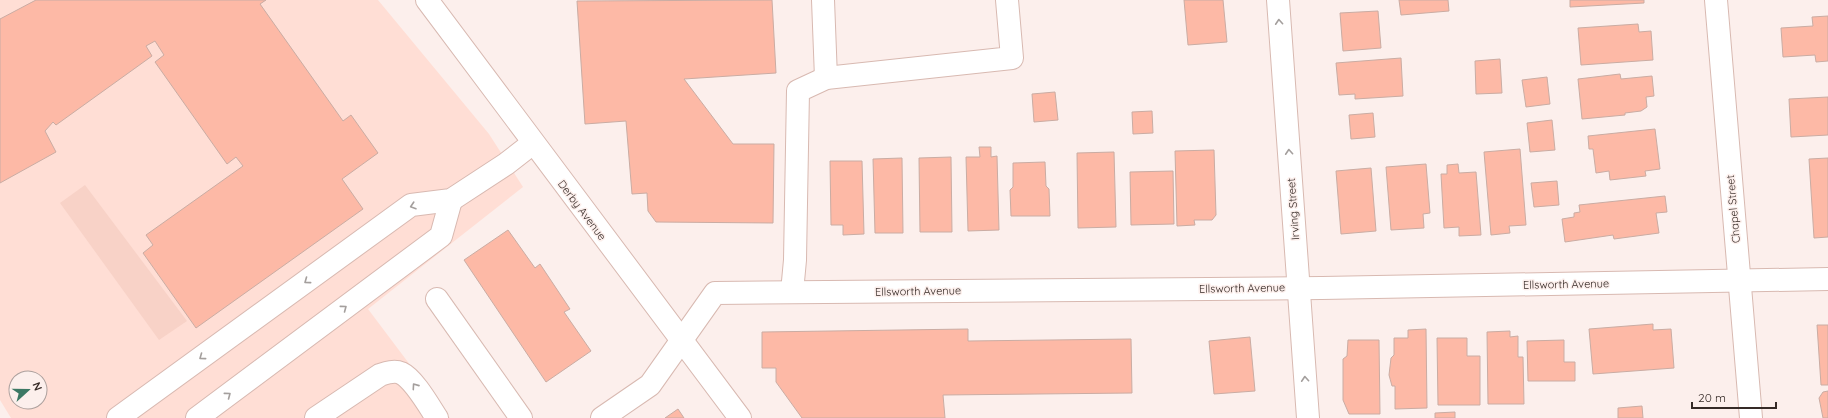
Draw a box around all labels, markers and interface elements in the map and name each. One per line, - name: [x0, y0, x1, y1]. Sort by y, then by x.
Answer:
- one-way arrow: [1275, 19, 1284, 25]
- one-way arrow: [1284, 149, 1293, 155]
- street label: Chapel Street: [1723, 174, 1743, 244]
- street label: Derby Avenue: [555, 177, 609, 243]
- street label: Irving Street: [1284, 177, 1302, 240]
- one-way arrow: [409, 201, 416, 210]
- one-way arrow: [304, 276, 311, 283]
- street label: Ellsworth Avenue: [1523, 276, 1609, 292]
- street label: Ellsworth Avenue: [1199, 280, 1285, 296]
- street label: Ellsworth Avenue: [875, 283, 961, 299]
- one-way arrow: [339, 306, 346, 313]
- one-way arrow: [199, 352, 206, 359]
- north arrow: [8, 370, 48, 410]
- one-way arrow: [1301, 376, 1310, 382]
- text: N: [29, 380, 45, 393]
- one-way arrow: [412, 383, 420, 390]
- scale bar: [1692, 384, 1776, 410]
- text: 20 m: [1698, 390, 1726, 405]
- one-way arrow: [224, 392, 231, 399]

